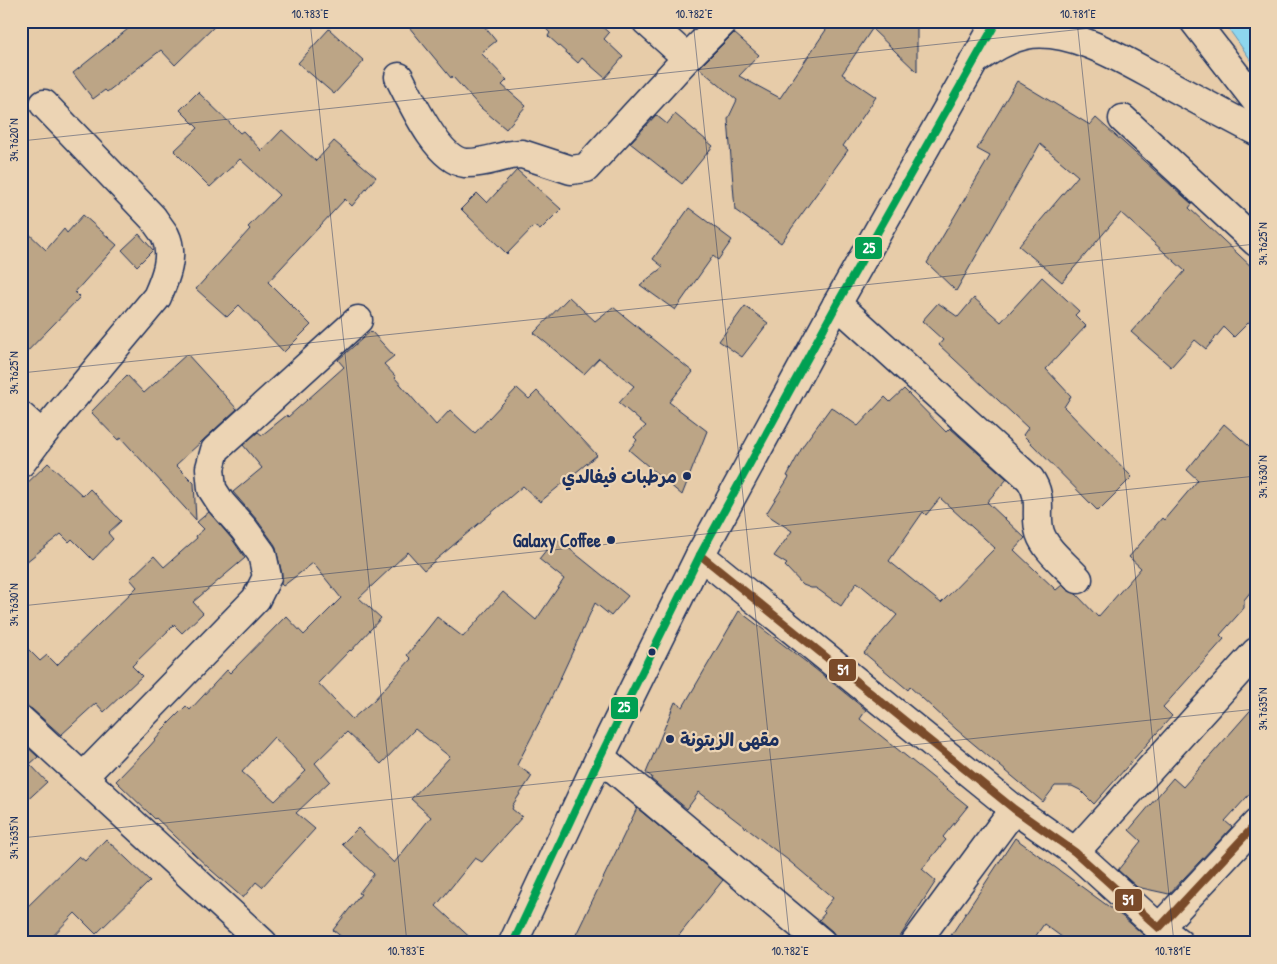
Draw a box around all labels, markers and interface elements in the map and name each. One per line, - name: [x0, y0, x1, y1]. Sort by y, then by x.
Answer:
- text: 10.783°E: [292, 5, 329, 22]
- text: 10.782°E: [675, 5, 713, 22]
- text: 10.781°E: [1060, 5, 1097, 22]
- text: 34.7620°N: [5, 118, 22, 162]
- text: 34.7625°N: [1254, 222, 1271, 266]
- line badge: 25: [854, 236, 883, 260]
- text: 25: [863, 238, 875, 257]
- text: 34.7625°N: [5, 351, 22, 395]
- text: 34.7630°N: [1254, 455, 1271, 499]
- place label: مرطبات فيفالدي: [562, 464, 677, 491]
- marker: مرطبات فيفالدي: [681, 470, 693, 482]
- place label: Galaxy Coffee: [513, 528, 602, 554]
- marker: Galaxy Coffee: [605, 534, 617, 546]
- text: 34.7630°N: [5, 583, 22, 627]
- unlabelled marker: [647, 647, 657, 657]
- line badge: 51: [828, 658, 857, 682]
- text: 51: [837, 660, 849, 679]
- text: 34.7635°N: [1254, 688, 1271, 730]
- line badge: 25: [610, 696, 639, 720]
- text: 25: [618, 697, 630, 716]
- place label: مقهى الزيتونة: [680, 727, 779, 752]
- marker: مقهى الزيتونة: [664, 733, 676, 745]
- text: 34.7635°N: [5, 817, 22, 859]
- line badge: 51: [1114, 888, 1143, 912]
- text: 51: [1122, 890, 1134, 909]
- text: 10.783°E: [388, 942, 425, 959]
- text: 10.782°E: [771, 942, 809, 959]
- text: 10.781°E: [1155, 942, 1192, 959]

